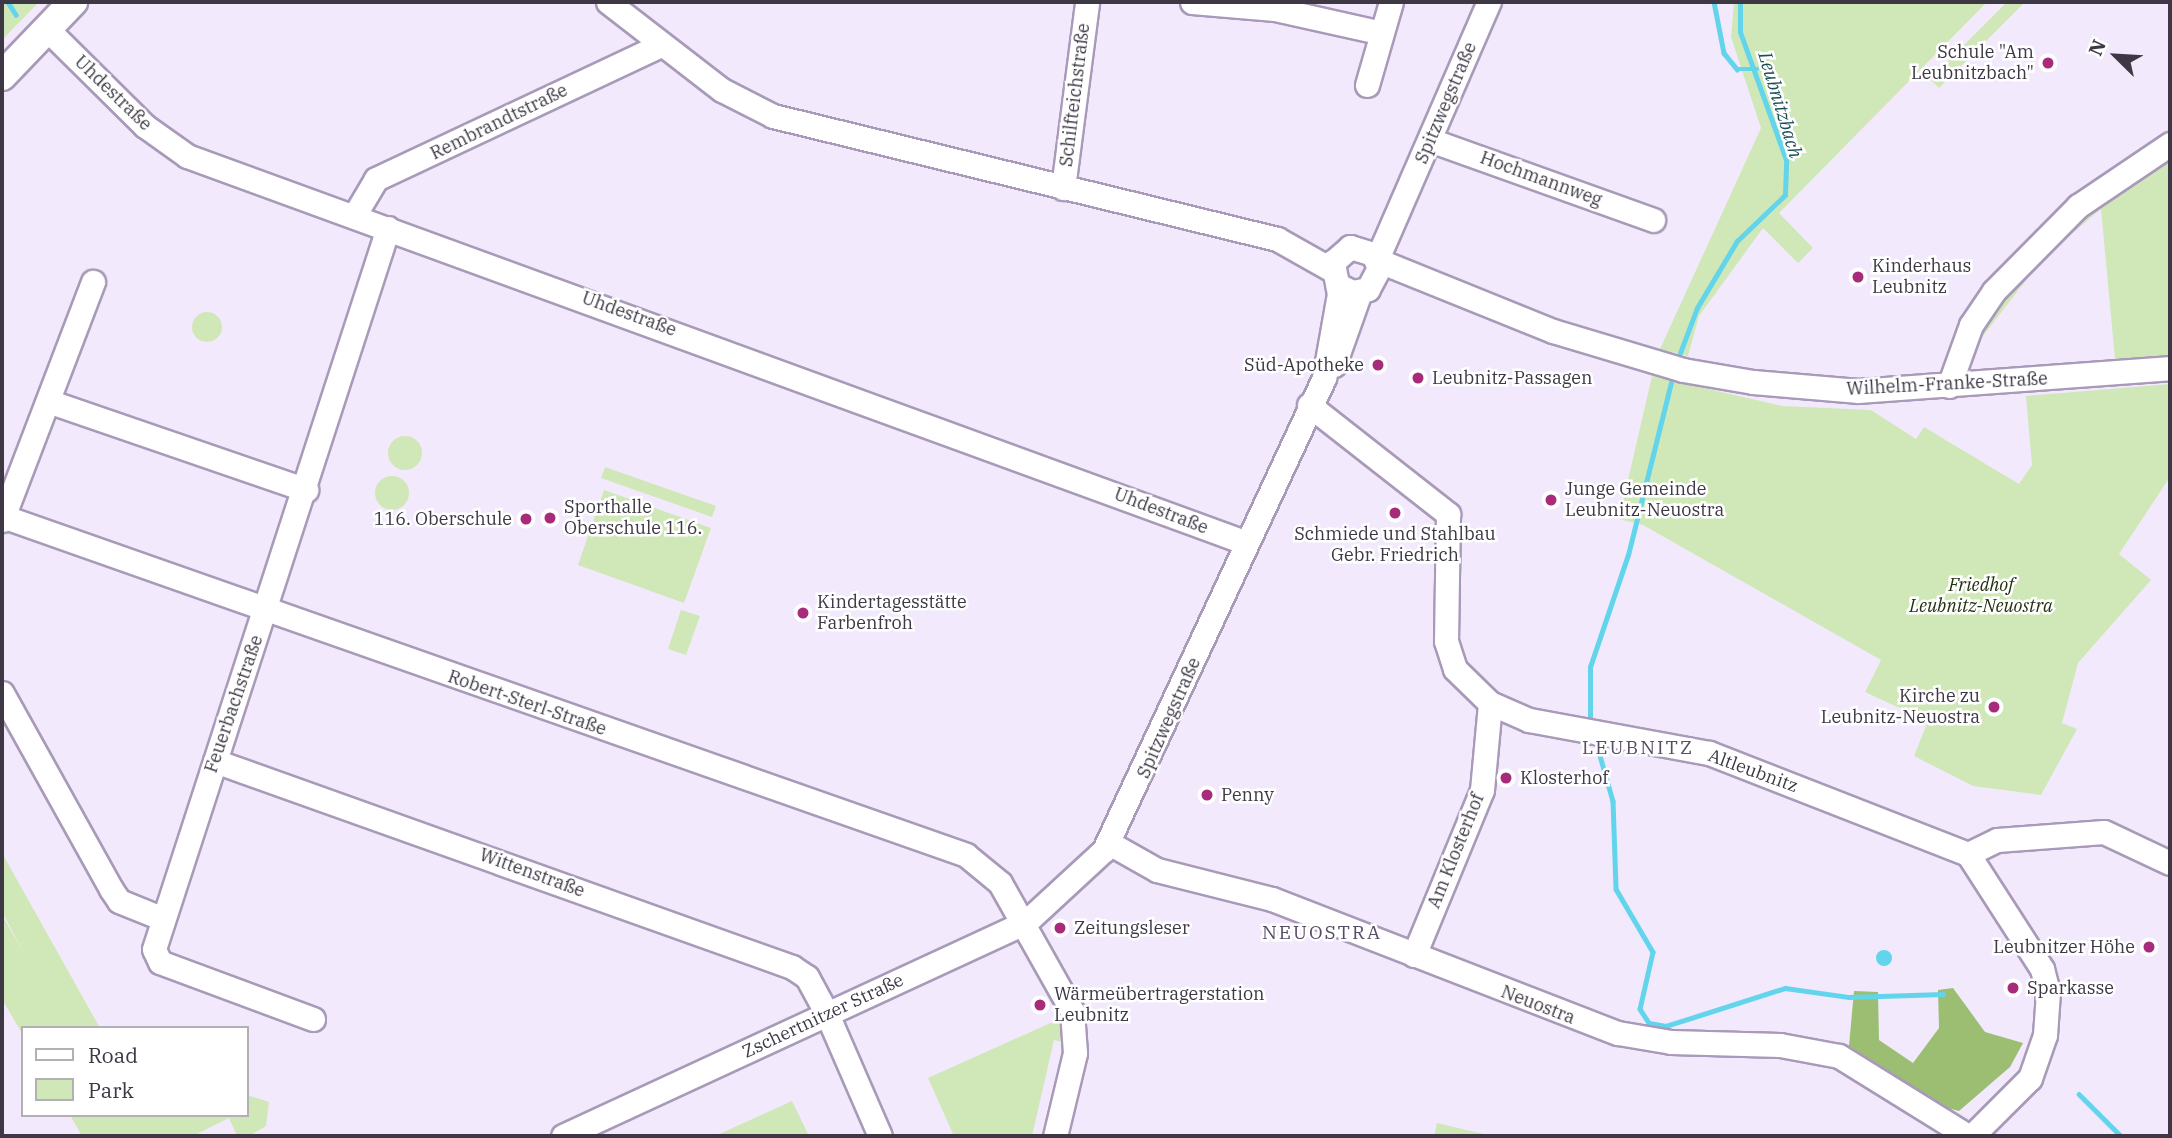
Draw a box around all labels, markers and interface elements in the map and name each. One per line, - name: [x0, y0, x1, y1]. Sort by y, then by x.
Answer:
- north arrow: [2081, 21, 2151, 91]
- street label: Schilfteichstraße: [1055, 22, 1095, 168]
- text: N: [2083, 36, 2111, 59]
- street label: Spitzwegstraße: [1411, 39, 1481, 167]
- place label: Schule "Am Leubnitzbach": [1911, 42, 2034, 84]
- water label: Leubnitzbach: [1753, 49, 1807, 161]
- street label: Uhdestraße: [70, 51, 156, 135]
- marker: Schule "Am Leubnitzbach": [2040, 55, 2056, 71]
- street label: Rembrandtstraße: [427, 79, 571, 165]
- street label: Hochmannweg: [1477, 147, 1605, 211]
- place label: Kinderhaus Leubnitz: [1872, 256, 1971, 298]
- marker: Kinderhaus Leubnitz: [1850, 269, 1866, 285]
- street label: Uhdestraße: [579, 287, 679, 341]
- place label: Süd-Apotheke: [1244, 354, 1364, 376]
- marker: Süd-Apotheke: [1370, 357, 1386, 373]
- place label: Leubnitz-Passagen: [1432, 367, 1592, 389]
- street label: Wilhelm-Franke-Straße: [1846, 368, 2048, 400]
- marker: Leubnitz-Passagen: [1410, 370, 1426, 386]
- place label: Junge Gemeinde Leubnitz-Neuostra: [1565, 479, 1724, 522]
- street label: Uhdestraße: [1111, 483, 1211, 539]
- marker: Junge Gemeinde Leubnitz-Neuostra: [1543, 492, 1559, 508]
- place label: Sporthalle Oberschule 116.: [564, 497, 702, 540]
- marker: Schmiede und Stahlbau Gebr. Friedrich: [1387, 505, 1403, 521]
- place label: 116. Oberschule: [374, 508, 512, 530]
- marker: Sporthalle Oberschule 116.: [542, 510, 558, 526]
- marker: 116. Oberschule: [518, 511, 534, 527]
- place label: Schmiede und Stahlbau Gebr. Friedrich: [1294, 524, 1496, 566]
- park label: Friedhof Leubnitz-Neuostra: [1909, 575, 2053, 618]
- place label: Kindertagesstätte Farbenfroh: [817, 592, 967, 634]
- marker: Kindertagesstätte Farbenfroh: [795, 605, 811, 621]
- street label: Feuerbachstraße: [200, 632, 268, 776]
- street label: Spitzwegstraße: [1133, 654, 1205, 782]
- street label: Robert-Sterl-Straße: [445, 666, 609, 740]
- place label: Kirche zu Leubnitz-Neuostra: [1821, 686, 1980, 728]
- marker: Kirche zu Leubnitz-Neuostra: [1986, 699, 2002, 715]
- district label: LEUBNITZ: [1583, 737, 1693, 759]
- street label: Altleubnitz: [1705, 745, 1801, 797]
- place label: Klosterhof: [1520, 767, 1608, 789]
- marker: Klosterhof: [1498, 770, 1514, 786]
- place label: Penny: [1221, 784, 1274, 806]
- marker: Penny: [1199, 787, 1215, 803]
- street label: Am Klosterhof: [1423, 790, 1489, 912]
- street label: Wittenstraße: [476, 844, 588, 902]
- place label: Zeitungsleser: [1074, 917, 1190, 939]
- marker: Zeitungsleser: [1052, 920, 1068, 936]
- district label: NEUOSTRA: [1263, 922, 1381, 944]
- place label: Leubnitzer Höhe: [1993, 936, 2135, 958]
- marker: Leubnitzer Höhe: [2141, 939, 2157, 955]
- street label: Zschertnitzer Straße: [739, 969, 907, 1063]
- place label: Sparkasse: [2027, 977, 2114, 999]
- marker: Sparkasse: [2005, 980, 2021, 996]
- street label: Neuostra: [1498, 981, 1578, 1029]
- place label: Wärmeübertragerstation Leubnitz: [1054, 984, 1265, 1026]
- marker: Wärmeübertragerstation Leubnitz: [1032, 997, 1048, 1013]
- legend: [21, 1026, 248, 1117]
- text: Road: [88, 1041, 138, 1069]
- text: Park: [88, 1076, 134, 1104]

